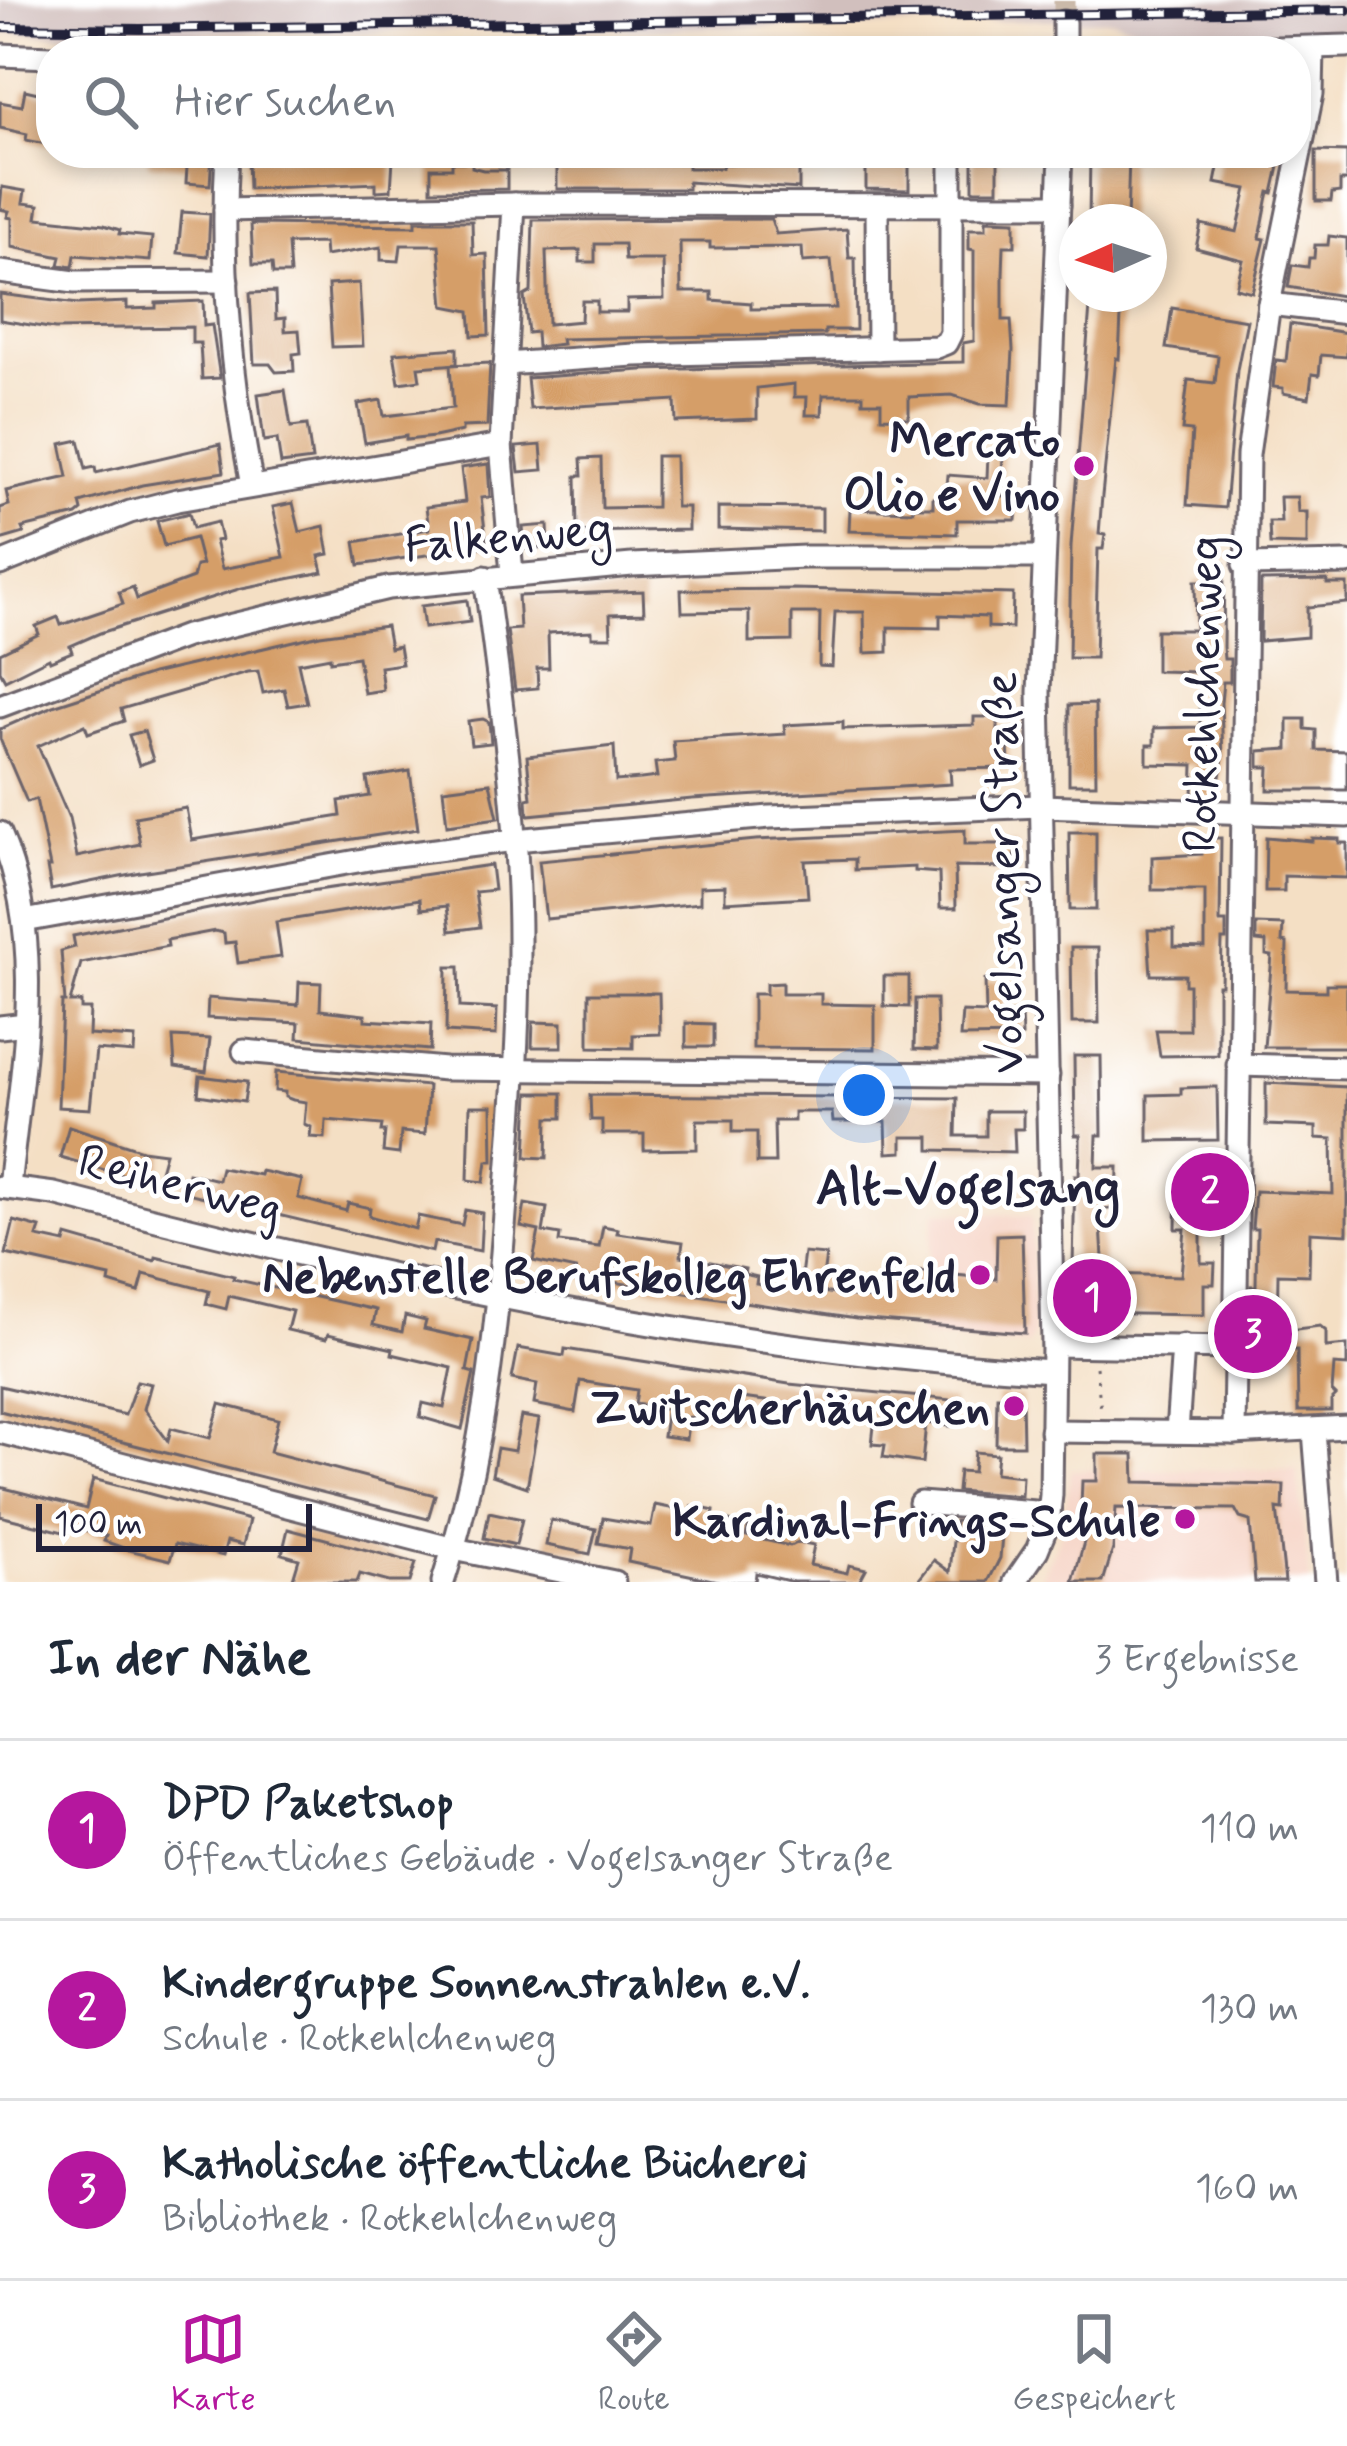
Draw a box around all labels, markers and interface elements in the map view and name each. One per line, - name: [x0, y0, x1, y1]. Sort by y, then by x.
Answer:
- search box: [36, 36, 1311, 168]
- icon: search: [78, 69, 144, 135]
- text: Hier suchen: [174, 73, 396, 132]
- north arrow: [1059, 204, 1167, 312]
- place label: Mercato Olio e Vino: [843, 410, 1060, 528]
- marker: Mercato Olio e Vino: [1071, 453, 1097, 479]
- street label: Falkenweg: [402, 498, 615, 582]
- street label: Rotkehlchenweg: [1170, 535, 1242, 853]
- street label: Vogelsanger Straße: [970, 671, 1046, 1075]
- your location: [834, 1065, 894, 1125]
- street label: Reiherweg: [72, 1131, 289, 1242]
- pin: 2: [1171, 1147, 1249, 1237]
- district label: Alt-Vogelsang: [816, 1157, 1120, 1230]
- place label: Nebenstelle Berufskolleg Ehrenfeld: [262, 1247, 956, 1310]
- pin: 1: [1053, 1253, 1131, 1343]
- marker: Nebenstelle Berufskolleg Ehrenfeld: [967, 1262, 993, 1288]
- pin: 3: [1214, 1289, 1292, 1379]
- place label: Zwitscherhäuschen: [590, 1378, 990, 1441]
- marker: Zwitscherhäuschen: [1001, 1393, 1027, 1419]
- place label: Kardinal-Frings-Schule: [672, 1491, 1161, 1554]
- scale bar: [36, 1498, 312, 1551]
- text: 100 m: [54, 1503, 143, 1547]
- marker: Kardinal-Frings-Schule: [1172, 1506, 1198, 1532]
- text: In der Nähe: [48, 1627, 311, 1693]
- text: 3 Ergebnisse: [1094, 1635, 1299, 1686]
- text: DPD Paketshop: [162, 1775, 454, 1834]
- text: 1: [78, 1804, 96, 1855]
- text: 110 m: [1200, 1804, 1299, 1855]
- text: Öffentliches Gebäude · Vogelsanger Straße: [162, 1834, 893, 1885]
- text: Kindergruppe Sonnenstrahlen e.V.: [162, 1955, 810, 2014]
- text: 2: [77, 1984, 97, 2035]
- text: 130 m: [1200, 1984, 1299, 2035]
- text: Schule · Rotkehlchenweg: [162, 2014, 556, 2065]
- text: Katholische öffentliche Bücherei: [162, 2135, 807, 2194]
- text: 3: [78, 2164, 96, 2215]
- text: 160 m: [1195, 2164, 1299, 2215]
- text: Bibliothek · Rotkehlchenweg: [162, 2194, 617, 2245]
- tab: Karte: [171, 2306, 256, 2422]
- tab: Route: [598, 2306, 670, 2422]
- tab: Gespeichert: [1012, 2306, 1176, 2422]

